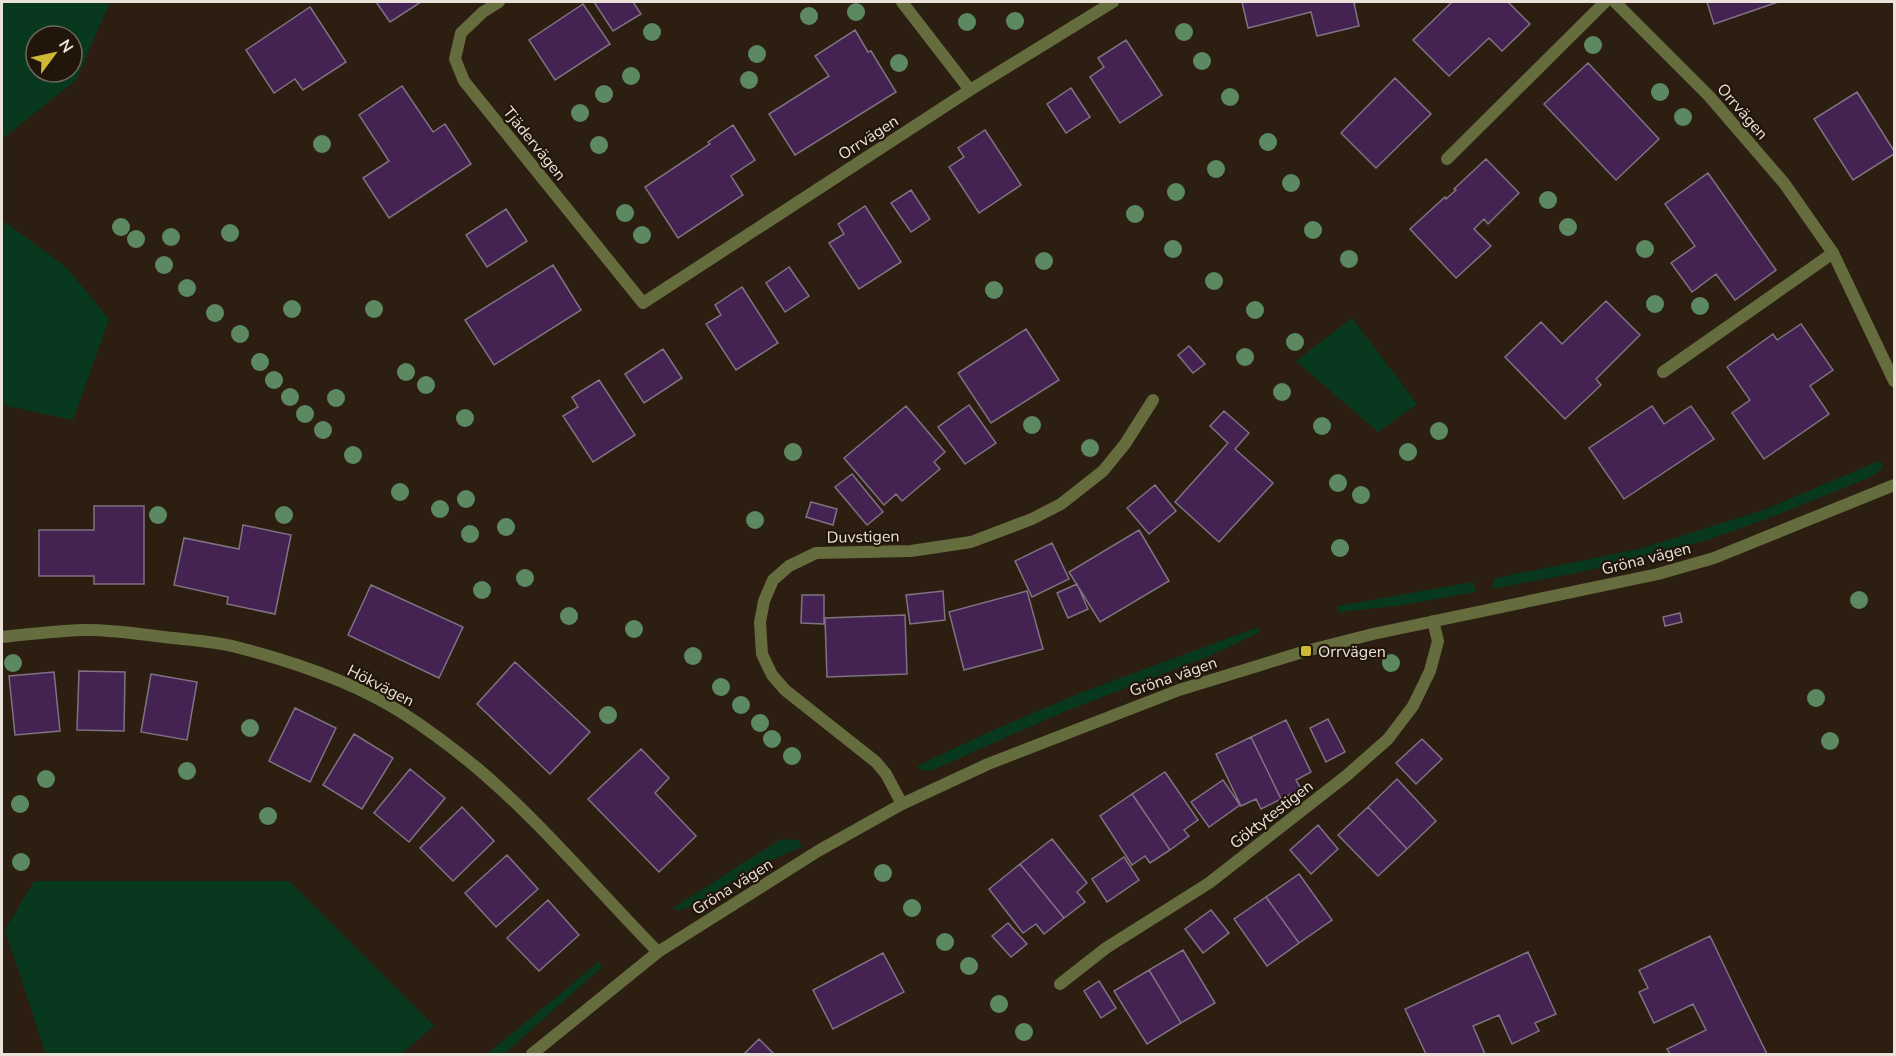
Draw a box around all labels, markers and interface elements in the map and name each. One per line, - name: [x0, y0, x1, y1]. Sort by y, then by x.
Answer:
- north arrow: [24, 24, 84, 84]
- text: N: [53, 35, 78, 57]
- street label: Orrvägen: [1712, 79, 1773, 144]
- street label: Tjädervägen: [498, 102, 571, 185]
- street label: Orrvägen: [834, 110, 903, 166]
- street label: Duvstigen: [826, 525, 900, 549]
- street label: Gröna vägen: [1599, 537, 1693, 581]
- place label: Orrvägen: [1318, 641, 1386, 663]
- marker: Orrvägen: [1299, 644, 1313, 658]
- street label: Gröna vägen: [1127, 652, 1220, 702]
- street label: Hökvägen: [343, 660, 418, 712]
- street label: Göktytestigen: [1225, 775, 1318, 854]
- street label: Gröna vägen: [688, 853, 777, 920]

